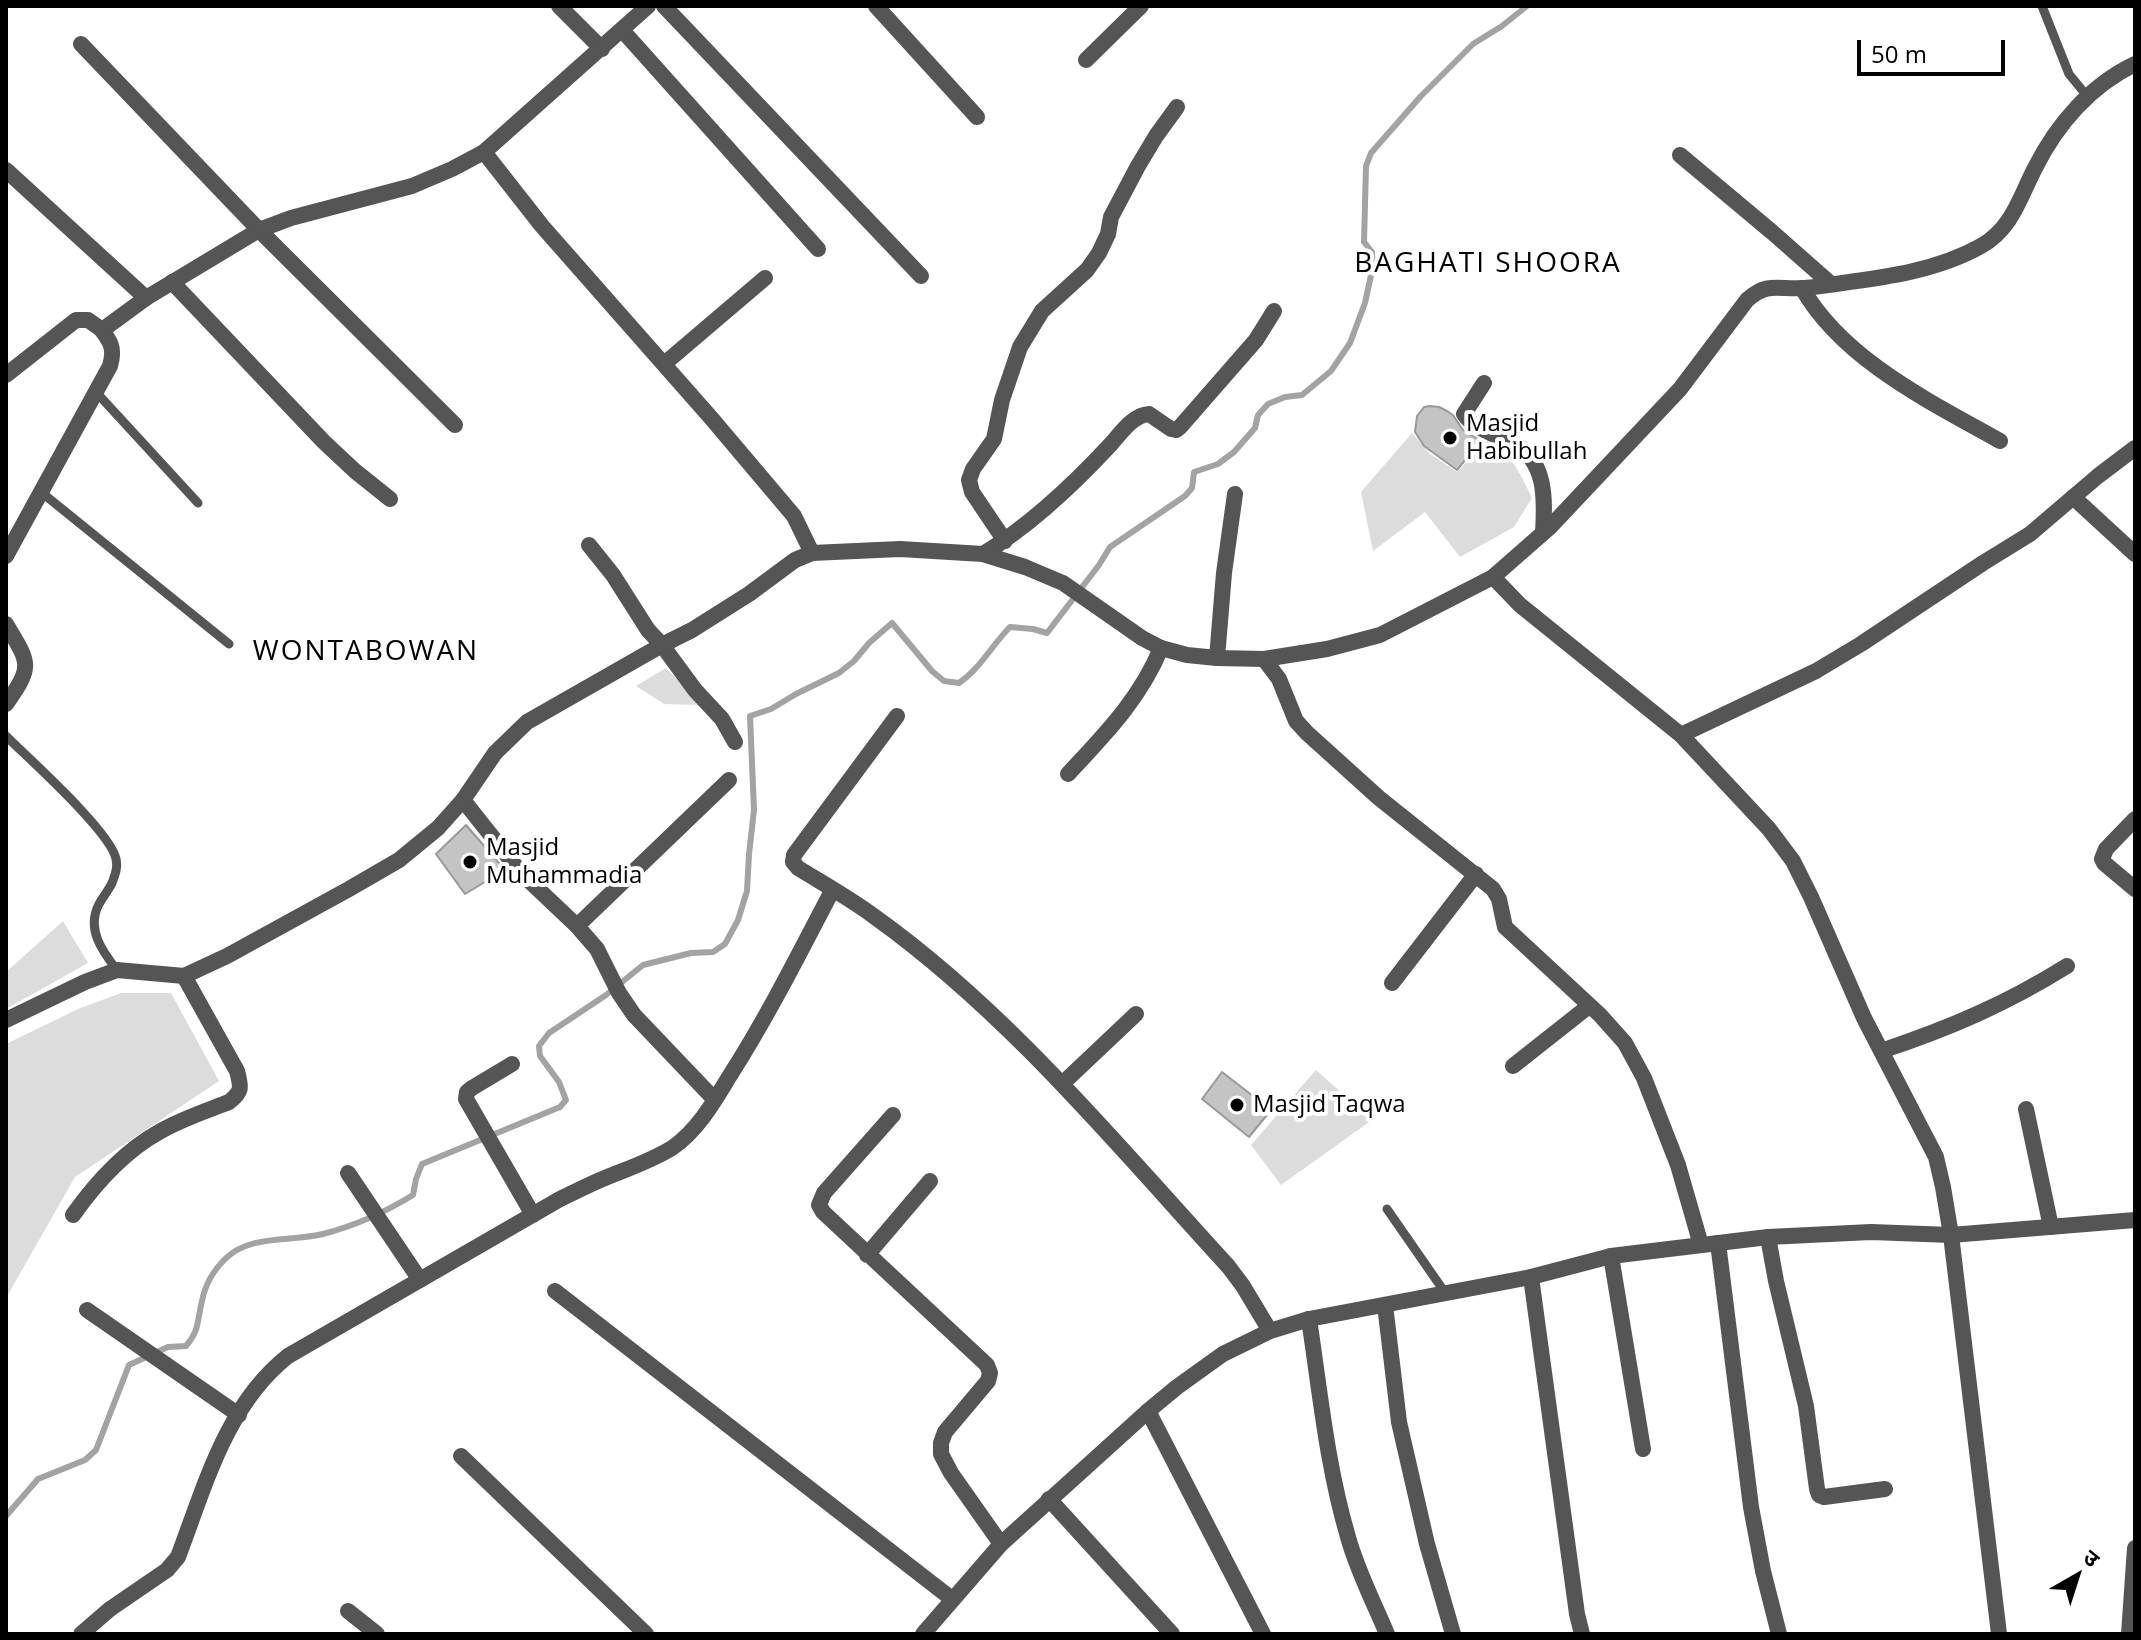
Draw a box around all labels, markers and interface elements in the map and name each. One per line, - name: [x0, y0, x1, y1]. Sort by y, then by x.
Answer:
- scale bar: [1861, 24, 2009, 74]
- text: 50 m: [1871, 37, 1927, 70]
- district label: BAGHATI SHOORA: [1354, 247, 1622, 281]
- place label: Masjid Habibullah: [1466, 410, 1587, 466]
- marker: Masjid Habibullah: [1441, 429, 1459, 447]
- district label: WONTABOWAN: [253, 635, 479, 669]
- place label: Masjid Muhammadia: [486, 834, 642, 890]
- marker: Masjid Muhammadia: [461, 853, 479, 871]
- place label: Masjid Taqwa: [1253, 1091, 1406, 1119]
- marker: Masjid Taqwa: [1228, 1096, 1246, 1114]
- north arrow: [2037, 1536, 2117, 1616]
- text: उ: [2078, 1542, 2107, 1573]

